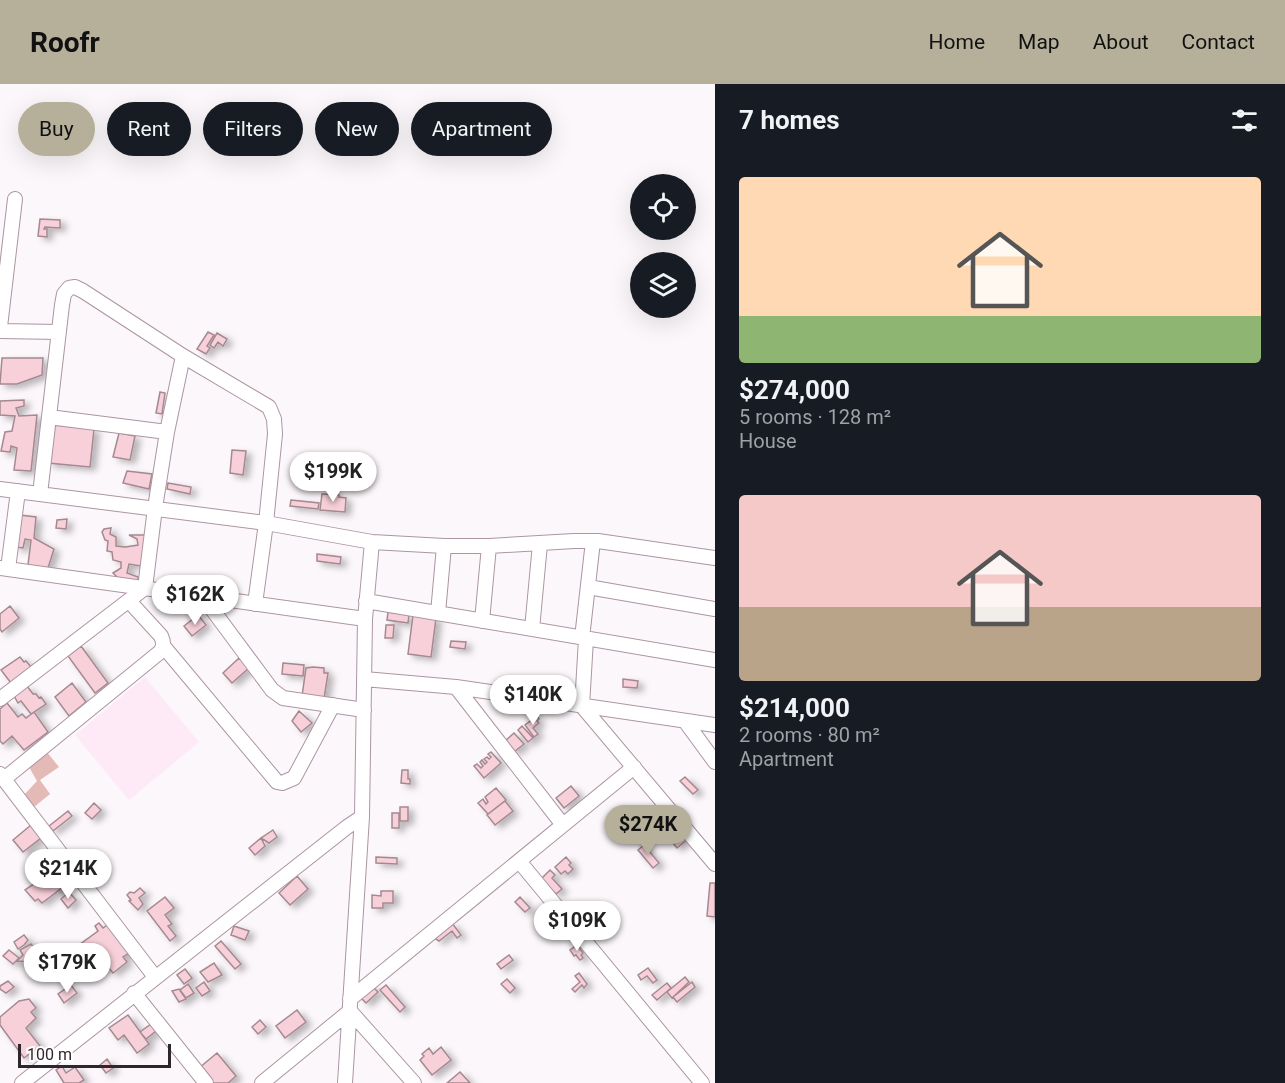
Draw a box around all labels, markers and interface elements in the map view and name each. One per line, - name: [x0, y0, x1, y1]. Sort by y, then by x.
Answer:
- text: Roofr: [30, 26, 100, 59]
- text: Home: [929, 30, 985, 54]
- text: Map: [1018, 30, 1060, 54]
- text: About: [1093, 30, 1149, 54]
- text: Contact: [1182, 30, 1255, 54]
- chip: Buy: [18, 102, 95, 156]
- chip: Rent: [107, 102, 191, 156]
- chip: Filters: [203, 102, 303, 156]
- chip: New: [315, 102, 399, 156]
- chip: Apartment: [411, 102, 552, 156]
- icon: filters: [1228, 104, 1261, 137]
- text: 7 homes: [739, 105, 840, 135]
- map controls: [630, 174, 696, 318]
- button: locate: [630, 174, 696, 240]
- icon: home: [946, 216, 1054, 324]
- button: layers: [630, 252, 696, 318]
- text: $274,000: [739, 375, 850, 405]
- text: 5 rooms · 128 m²: [739, 405, 891, 429]
- text: House: [739, 429, 797, 453]
- pin: $199K: [291, 452, 375, 503]
- text: $199K: [304, 459, 362, 483]
- icon: home: [946, 534, 1054, 642]
- pin: $162K: [153, 575, 237, 626]
- text: $162K: [166, 582, 224, 606]
- pin: $140K: [491, 675, 575, 726]
- text: $140K: [504, 682, 562, 706]
- text: $214,000: [739, 693, 850, 723]
- text: 2 rooms · 80 m²: [739, 723, 880, 747]
- text: Apartment: [739, 747, 834, 771]
- pin: $274K: [606, 805, 690, 856]
- text: $274K: [619, 812, 677, 836]
- pin: $214K: [26, 849, 110, 900]
- text: $214K: [39, 856, 97, 880]
- pin: $109K: [535, 901, 619, 952]
- text: $109K: [548, 908, 606, 932]
- pin: $179K: [25, 943, 109, 994]
- text: $179K: [38, 950, 96, 974]
- scale bar: [18, 1041, 171, 1068]
- text: 100 m: [27, 1045, 72, 1064]

